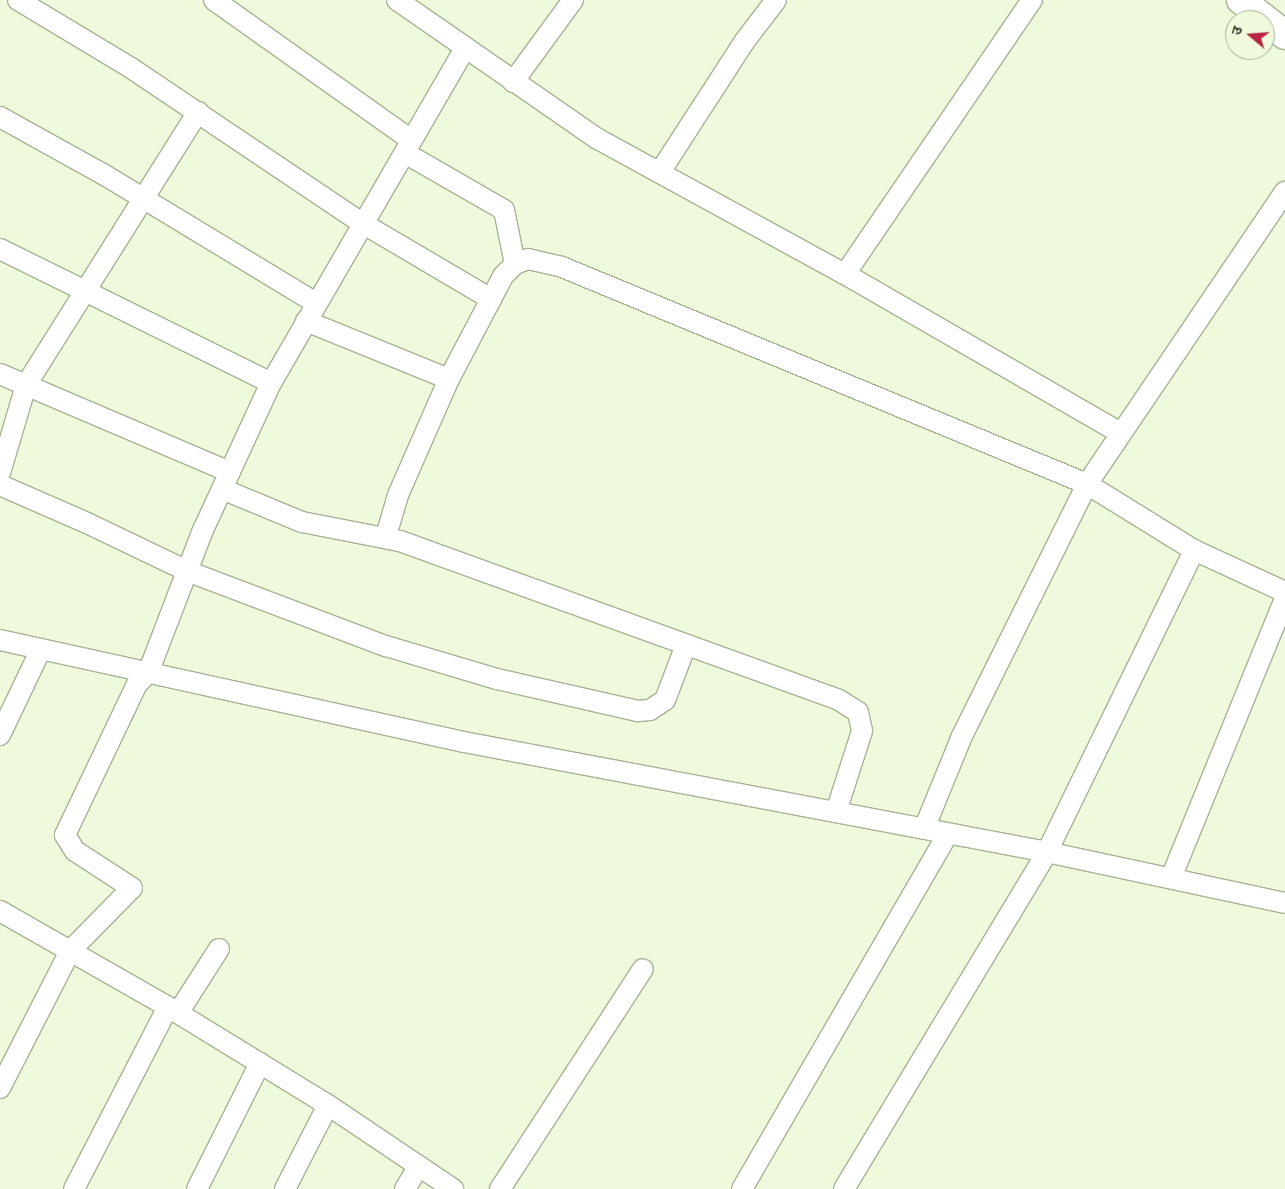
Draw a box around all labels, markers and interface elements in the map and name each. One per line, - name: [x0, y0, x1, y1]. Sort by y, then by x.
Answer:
- north arrow: [1225, 10, 1275, 60]
- text: उ: [1225, 23, 1247, 38]

